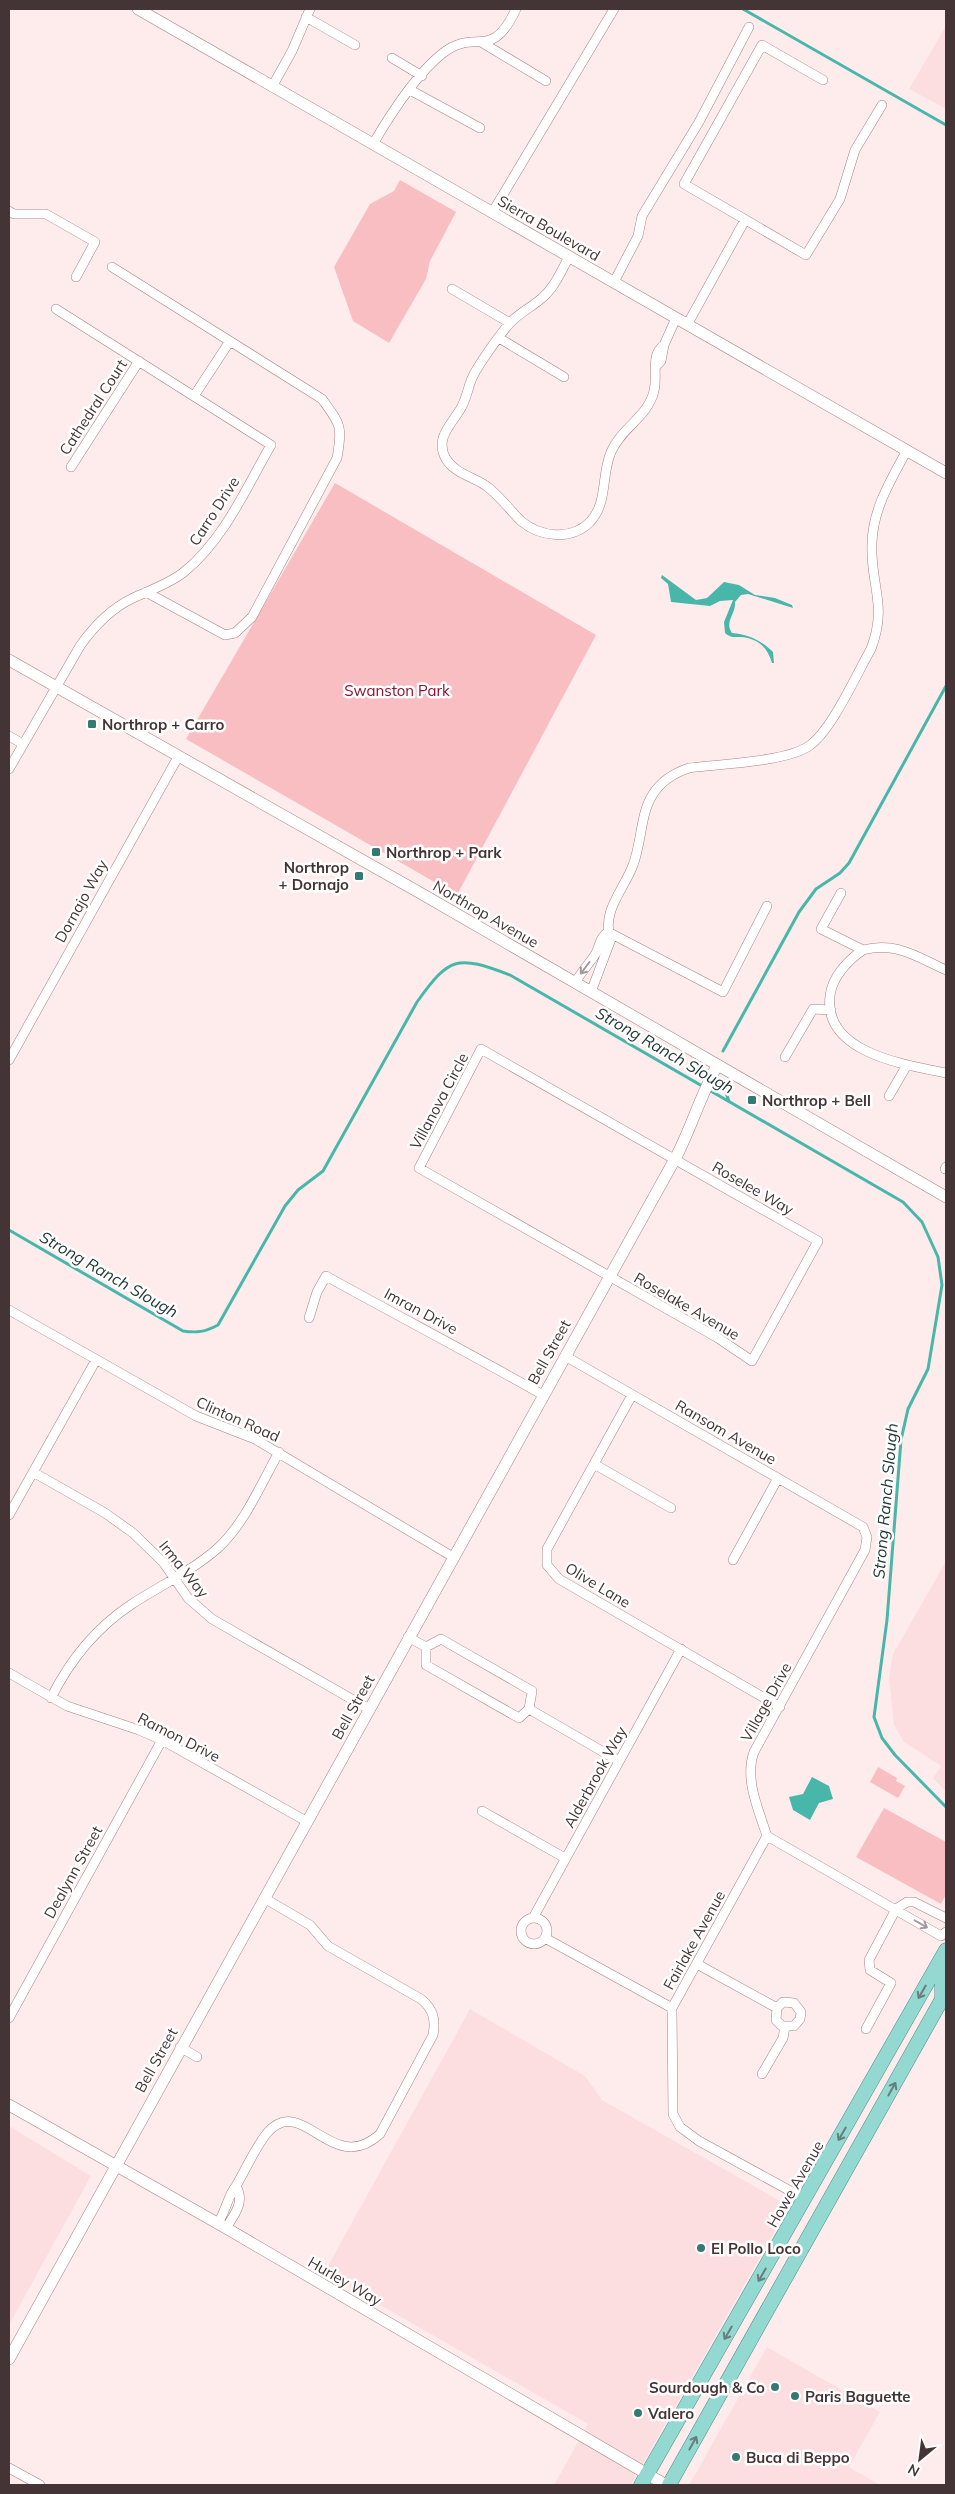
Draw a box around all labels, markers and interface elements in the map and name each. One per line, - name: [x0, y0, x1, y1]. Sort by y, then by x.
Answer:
- street label: Sierra Boulevard: [494, 191, 604, 265]
- street label: Cathedral Court: [55, 356, 131, 458]
- street label: Carro Drive: [185, 473, 243, 549]
- park label: Swanston Park: [344, 681, 450, 700]
- place label: Northrop + Carro: [102, 715, 224, 734]
- marker: Northrop + Carro: [86, 718, 98, 730]
- place label: Northrop + Park: [386, 843, 502, 862]
- marker: Northrop + Park: [370, 846, 382, 858]
- street label: Dornajo Way: [50, 856, 112, 946]
- place label: Northrop + Dornajo: [279, 858, 349, 894]
- marker: Northrop + Dornajo: [353, 870, 365, 882]
- street label: Northrop Avenue: [430, 876, 542, 952]
- one-way arrow: [580, 961, 590, 975]
- water label: Strong Ranch Slough: [592, 1002, 738, 1098]
- street label: Villanova Circle: [406, 1050, 472, 1152]
- place label: Northrop + Bell: [762, 1091, 871, 1110]
- marker: Northrop + Bell: [746, 1094, 758, 1106]
- street label: Roselee Way: [709, 1157, 797, 1219]
- water label: Strong Ranch Slough: [36, 1226, 182, 1322]
- street label: Roselake Avenue: [631, 1268, 743, 1344]
- street label: Imran Drive: [381, 1284, 461, 1338]
- street label: Bell Street: [524, 1316, 574, 1388]
- street label: Clinton Road: [193, 1392, 283, 1446]
- street label: Ransom Avenue: [672, 1395, 780, 1469]
- water label: Strong Ranch Slough: [868, 1422, 902, 1580]
- street label: Irma Way: [155, 1537, 213, 1601]
- street label: Olive Lane: [562, 1558, 634, 1612]
- street label: Village Drive: [736, 1659, 796, 1745]
- street label: Bell Street: [328, 1671, 378, 1743]
- street label: Ramon Drive: [135, 1708, 223, 1766]
- street label: Alderbrook Way: [559, 1723, 631, 1831]
- street label: Dealynn Street: [40, 1822, 106, 1922]
- street label: Fairlake Avenue: [659, 1887, 729, 1993]
- one-way arrow: [913, 1920, 928, 1930]
- one-way arrow: [917, 1985, 927, 1999]
- street label: Bell Street: [131, 2024, 181, 2096]
- one-way arrow: [887, 2082, 897, 2096]
- one-way arrow: [837, 2126, 847, 2140]
- street label: Howe Avenue: [762, 2137, 828, 2231]
- place label: El Pollo Loco: [711, 2239, 801, 2258]
- marker: El Pollo Loco: [695, 2242, 707, 2254]
- street label: Hurley Way: [305, 2252, 385, 2310]
- one-way arrow: [756, 2267, 766, 2281]
- one-way arrow: [722, 2326, 732, 2340]
- place label: Sourdough & Co: [649, 2378, 765, 2397]
- marker: Sourdough & Co: [769, 2381, 781, 2393]
- place label: Paris Baguette: [805, 2387, 911, 2406]
- marker: Paris Baguette: [789, 2390, 801, 2402]
- place label: Valero: [647, 2404, 694, 2423]
- marker: Valero: [632, 2407, 644, 2419]
- north arrow: [895, 2434, 945, 2484]
- one-way arrow: [688, 2435, 698, 2450]
- place label: Buca di Beppo: [746, 2448, 850, 2467]
- marker: Buca di Beppo: [730, 2451, 742, 2463]
- text: N: [905, 2460, 923, 2481]

